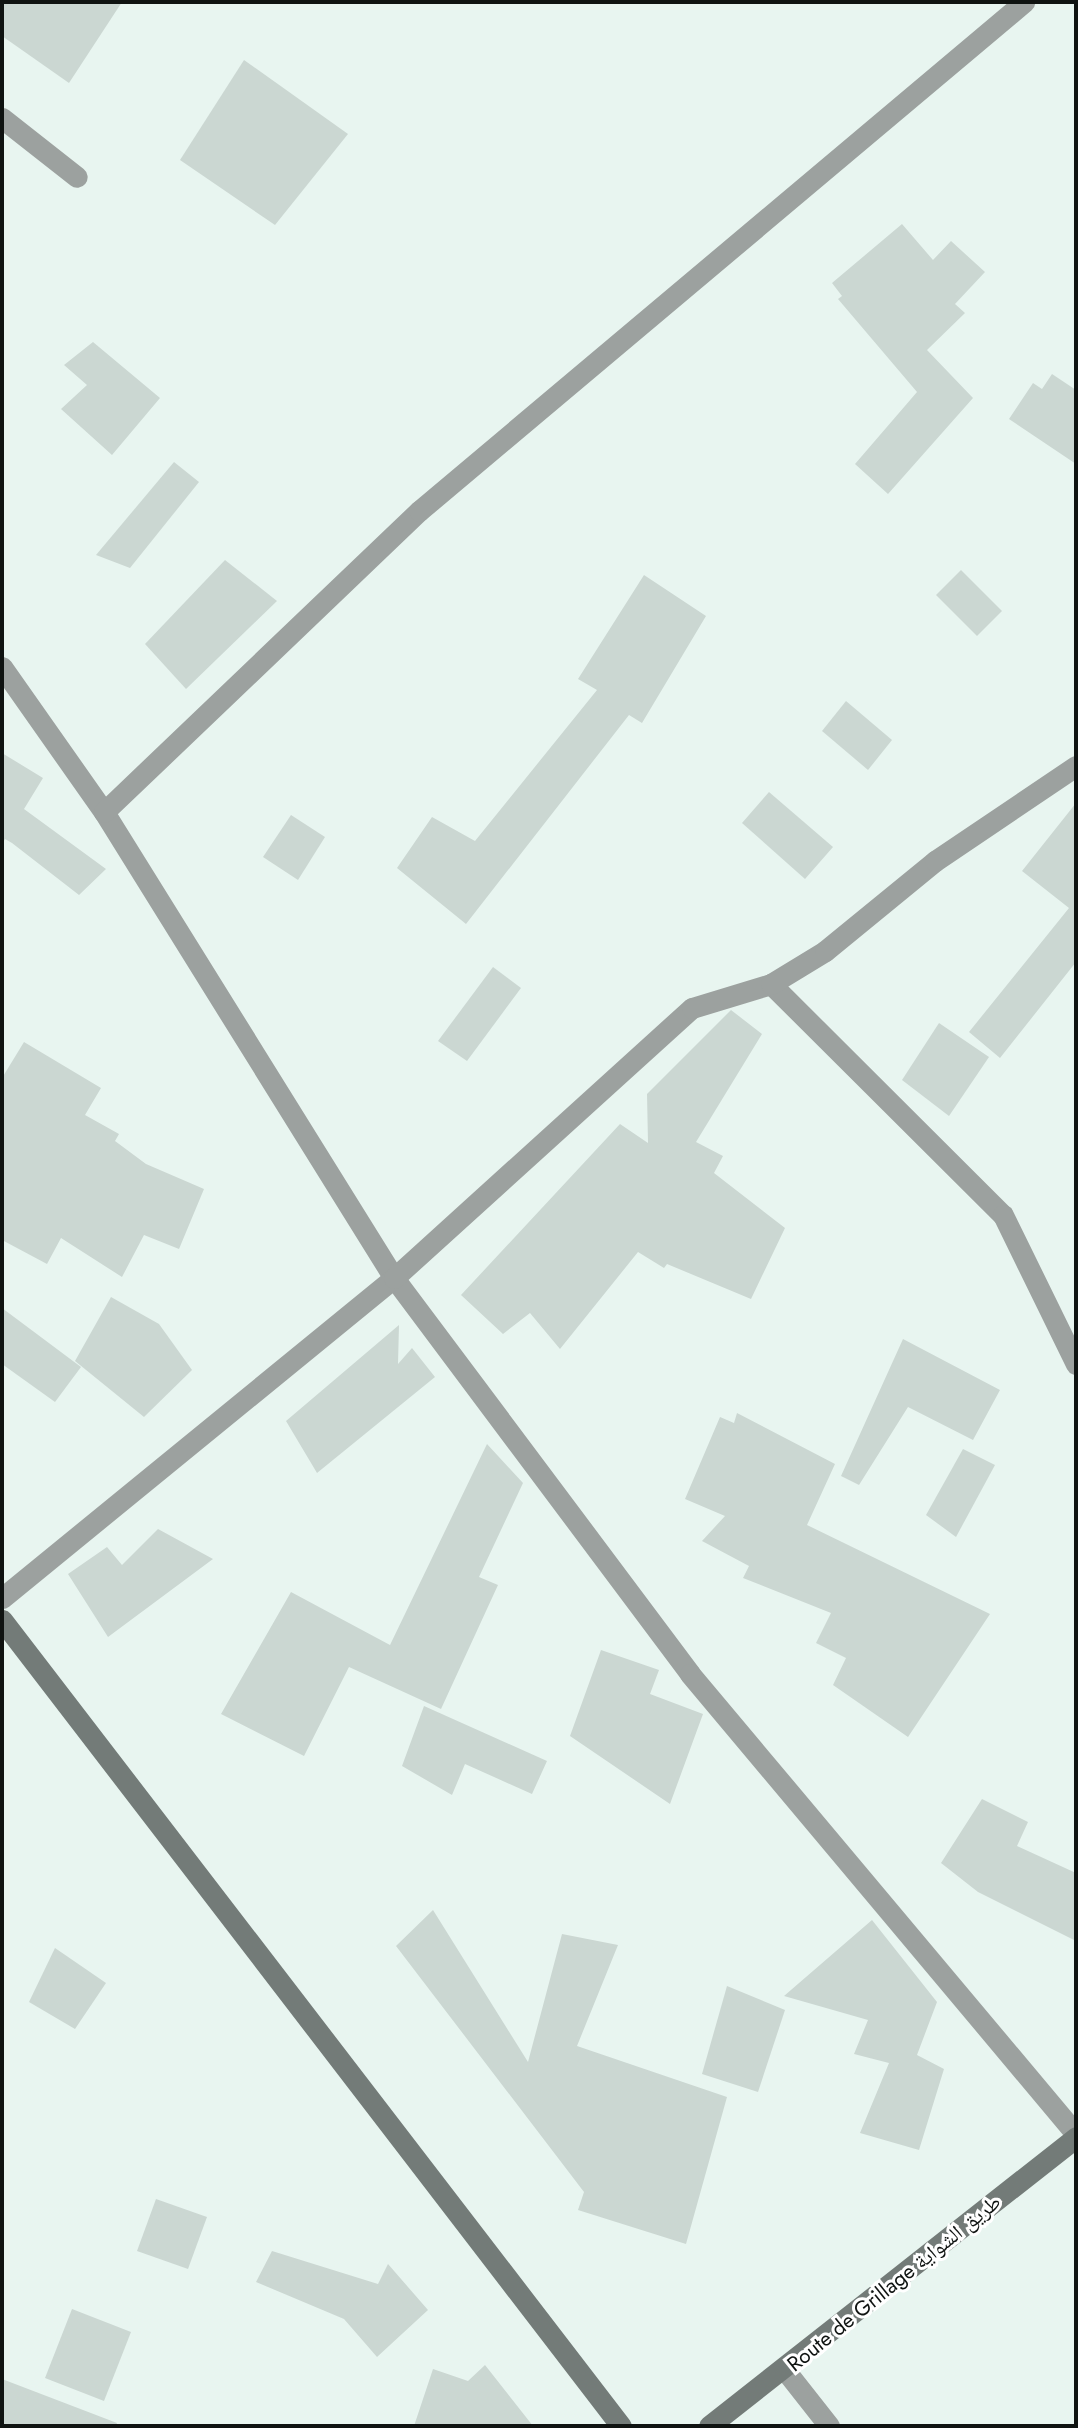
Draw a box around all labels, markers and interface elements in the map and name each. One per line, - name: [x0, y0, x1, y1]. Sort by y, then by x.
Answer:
- street label: Route de Grillage طريق الشواية: [782, 2189, 1006, 2377]

